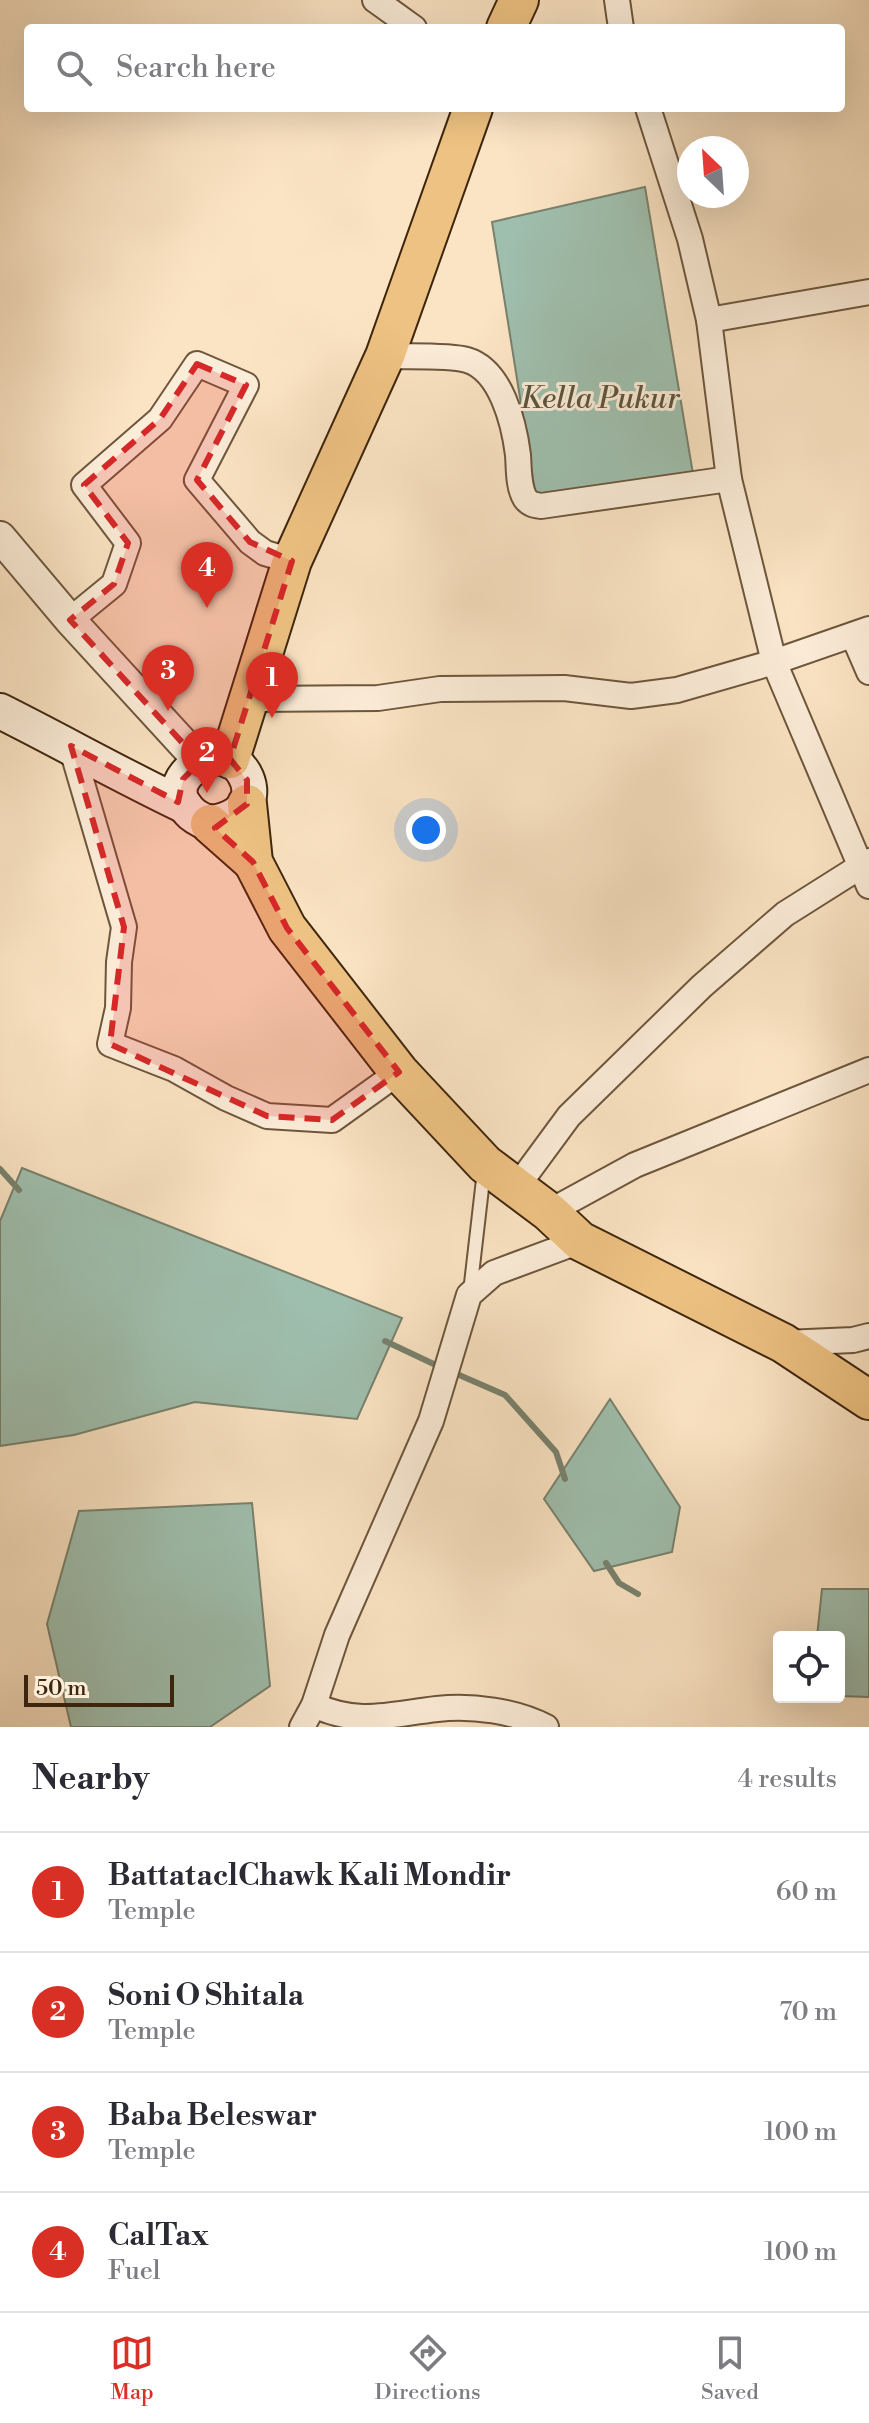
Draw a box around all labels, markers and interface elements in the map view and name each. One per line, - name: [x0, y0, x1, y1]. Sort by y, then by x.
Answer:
- search box: [24, 24, 845, 112]
- icon: search: [52, 46, 96, 90]
- text: Search here: [116, 49, 276, 87]
- north arrow: [677, 136, 749, 208]
- water label: Kella Pukur: [520, 380, 681, 418]
- pin: 4: [181, 542, 233, 608]
- pin: 3: [142, 645, 194, 711]
- pin: 1: [246, 652, 298, 718]
- pin: 2: [181, 727, 233, 793]
- your location: [406, 810, 446, 850]
- map controls: [773, 1631, 845, 1703]
- button: locate: [773, 1631, 845, 1703]
- scale bar: [24, 1671, 174, 1707]
- text: 50 m: [36, 1675, 87, 1702]
- text: Nearby: [32, 1758, 150, 1800]
- text: 4 results: [738, 1763, 837, 1795]
- text: BattataclChawk Kali Mondir: [108, 1857, 511, 1895]
- text: 1: [52, 1876, 64, 1908]
- text: 60 m: [776, 1876, 837, 1908]
- text: Temple: [108, 1895, 196, 1927]
- text: Soni O Shitala: [108, 1977, 304, 2015]
- text: 2: [50, 1996, 66, 2028]
- text: 70 m: [779, 1996, 837, 2028]
- text: Temple: [108, 2015, 196, 2047]
- text: Baba Beleswar: [108, 2097, 317, 2135]
- text: 3: [50, 2116, 66, 2148]
- text: 100 m: [764, 2116, 837, 2148]
- text: Temple: [108, 2135, 196, 2167]
- text: CalTax: [108, 2217, 209, 2255]
- text: 4: [49, 2236, 67, 2268]
- text: 100 m: [764, 2236, 837, 2268]
- text: Fuel: [108, 2255, 161, 2287]
- tab: Map: [110, 2331, 154, 2406]
- tab: Directions: [375, 2331, 481, 2406]
- tab: Saved: [701, 2331, 759, 2406]

